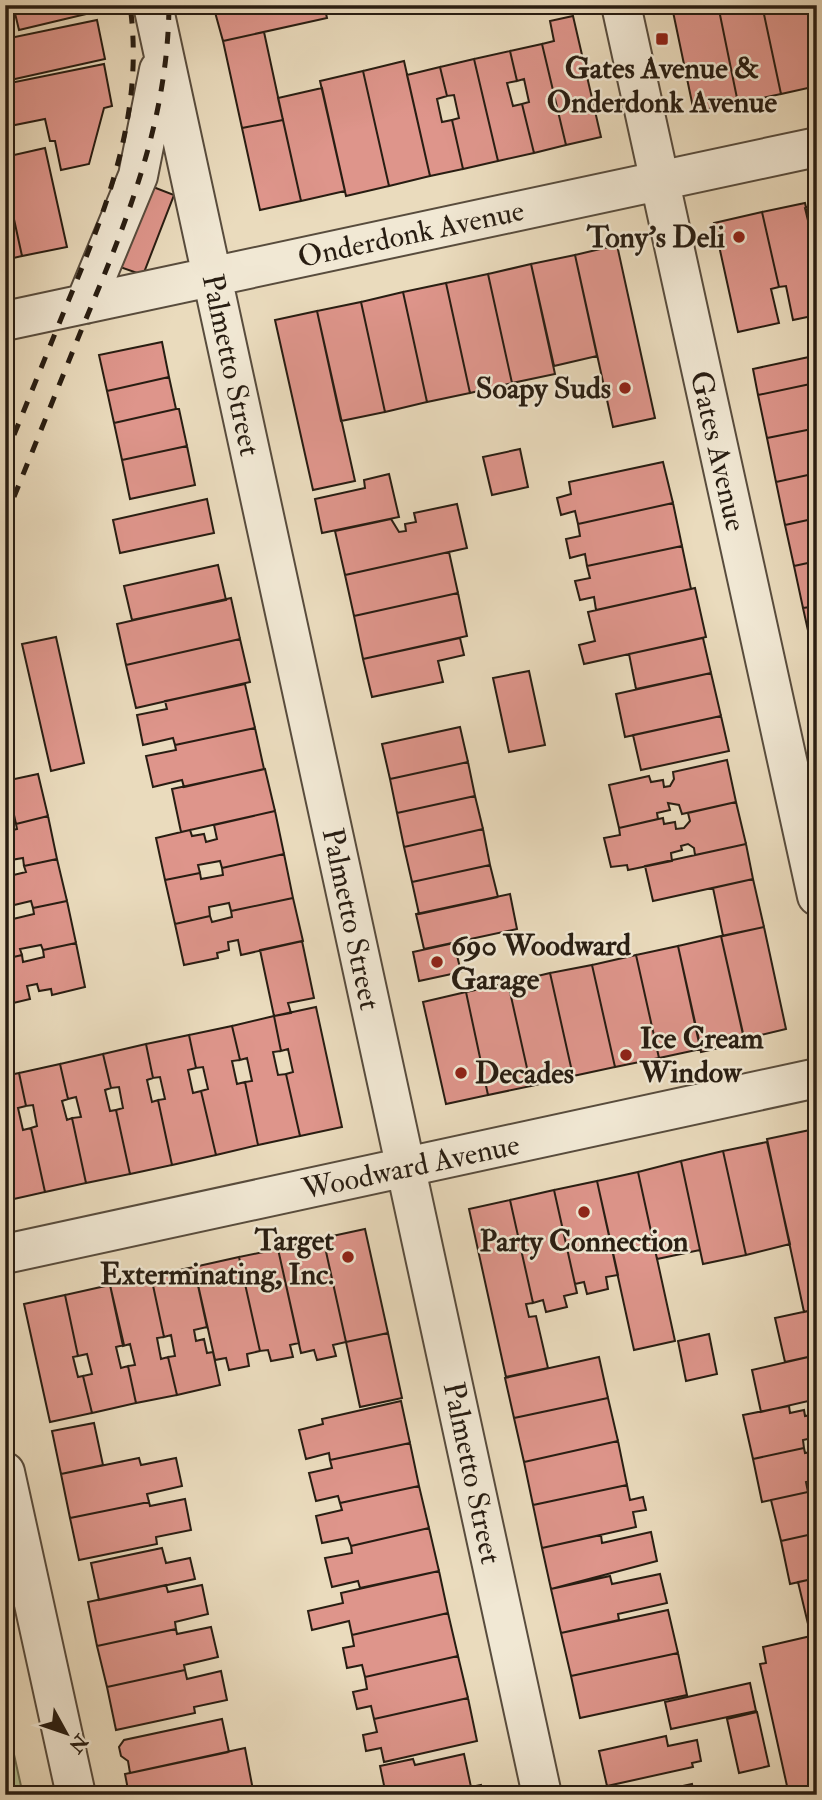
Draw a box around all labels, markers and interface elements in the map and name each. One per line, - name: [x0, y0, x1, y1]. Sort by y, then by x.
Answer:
- marker: Gates Avenue & Onderdonk Avenue: [654, 31, 670, 47]
- place label: Gates Avenue & Onderdonk Avenue: [547, 50, 778, 121]
- street label: Onderdonk Avenue: [295, 192, 527, 276]
- place label: Tony's Deli: [586, 219, 725, 256]
- marker: Tony's Deli: [731, 229, 747, 245]
- street label: Palmetto Street: [194, 271, 268, 460]
- street label: Gates Avenue: [682, 367, 754, 535]
- place label: Soapy Suds: [476, 370, 611, 407]
- marker: Soapy Suds: [617, 380, 633, 396]
- street label: Palmetto Street: [314, 825, 388, 1014]
- place label: 690 Woodward Garage: [451, 927, 631, 998]
- marker: 690 Woodward Garage: [429, 954, 445, 970]
- place label: Ice Cream Window: [639, 1020, 764, 1091]
- marker: Ice Cream Window: [618, 1047, 634, 1063]
- place label: Decades: [475, 1055, 574, 1092]
- marker: Decades: [453, 1065, 469, 1081]
- street label: Woodward Avenue: [298, 1126, 523, 1208]
- marker: Party Connection: [576, 1204, 592, 1220]
- place label: Target Exterminating, Inc.: [100, 1222, 334, 1293]
- place label: Party Connection: [479, 1223, 689, 1260]
- marker: Target Exterminating, Inc.: [340, 1249, 356, 1265]
- street label: Palmetto Street: [435, 1379, 509, 1568]
- north arrow: [32, 1699, 102, 1769]
- text: N: [63, 1728, 94, 1758]

